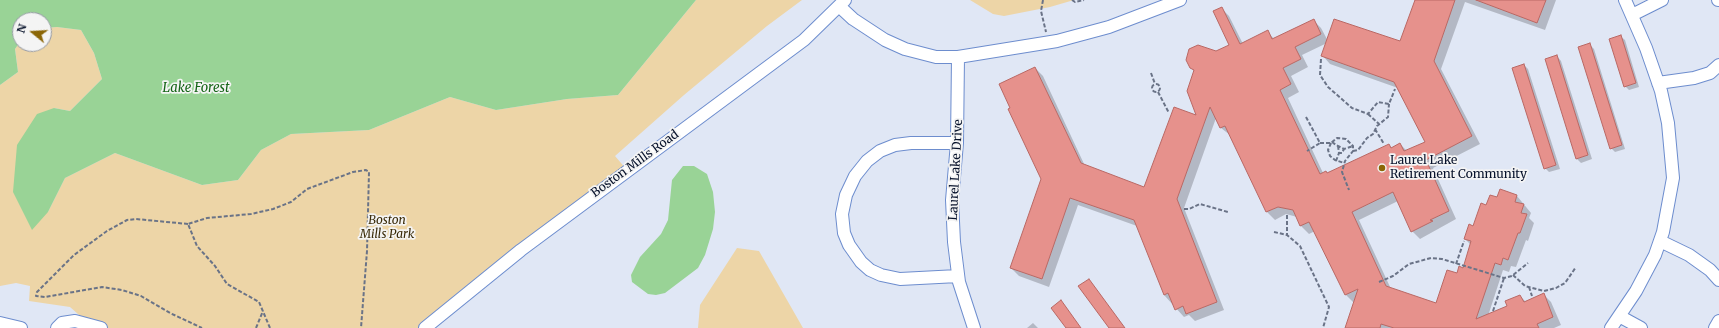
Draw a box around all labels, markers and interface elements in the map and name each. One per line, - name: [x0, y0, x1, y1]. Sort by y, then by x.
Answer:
- north arrow: [12, 12, 52, 52]
- text: N: [14, 22, 30, 35]
- water label: Lake Forest: [162, 80, 230, 96]
- street label: Laurel Lake Drive: [946, 119, 966, 221]
- street label: Boston Mills Road: [588, 127, 682, 201]
- place label: Laurel Lake Retirement Community: [1390, 154, 1527, 182]
- marker: Laurel Lake Retirement Community: [1377, 163, 1387, 173]
- park label: Boston Mills Park: [360, 214, 414, 242]

